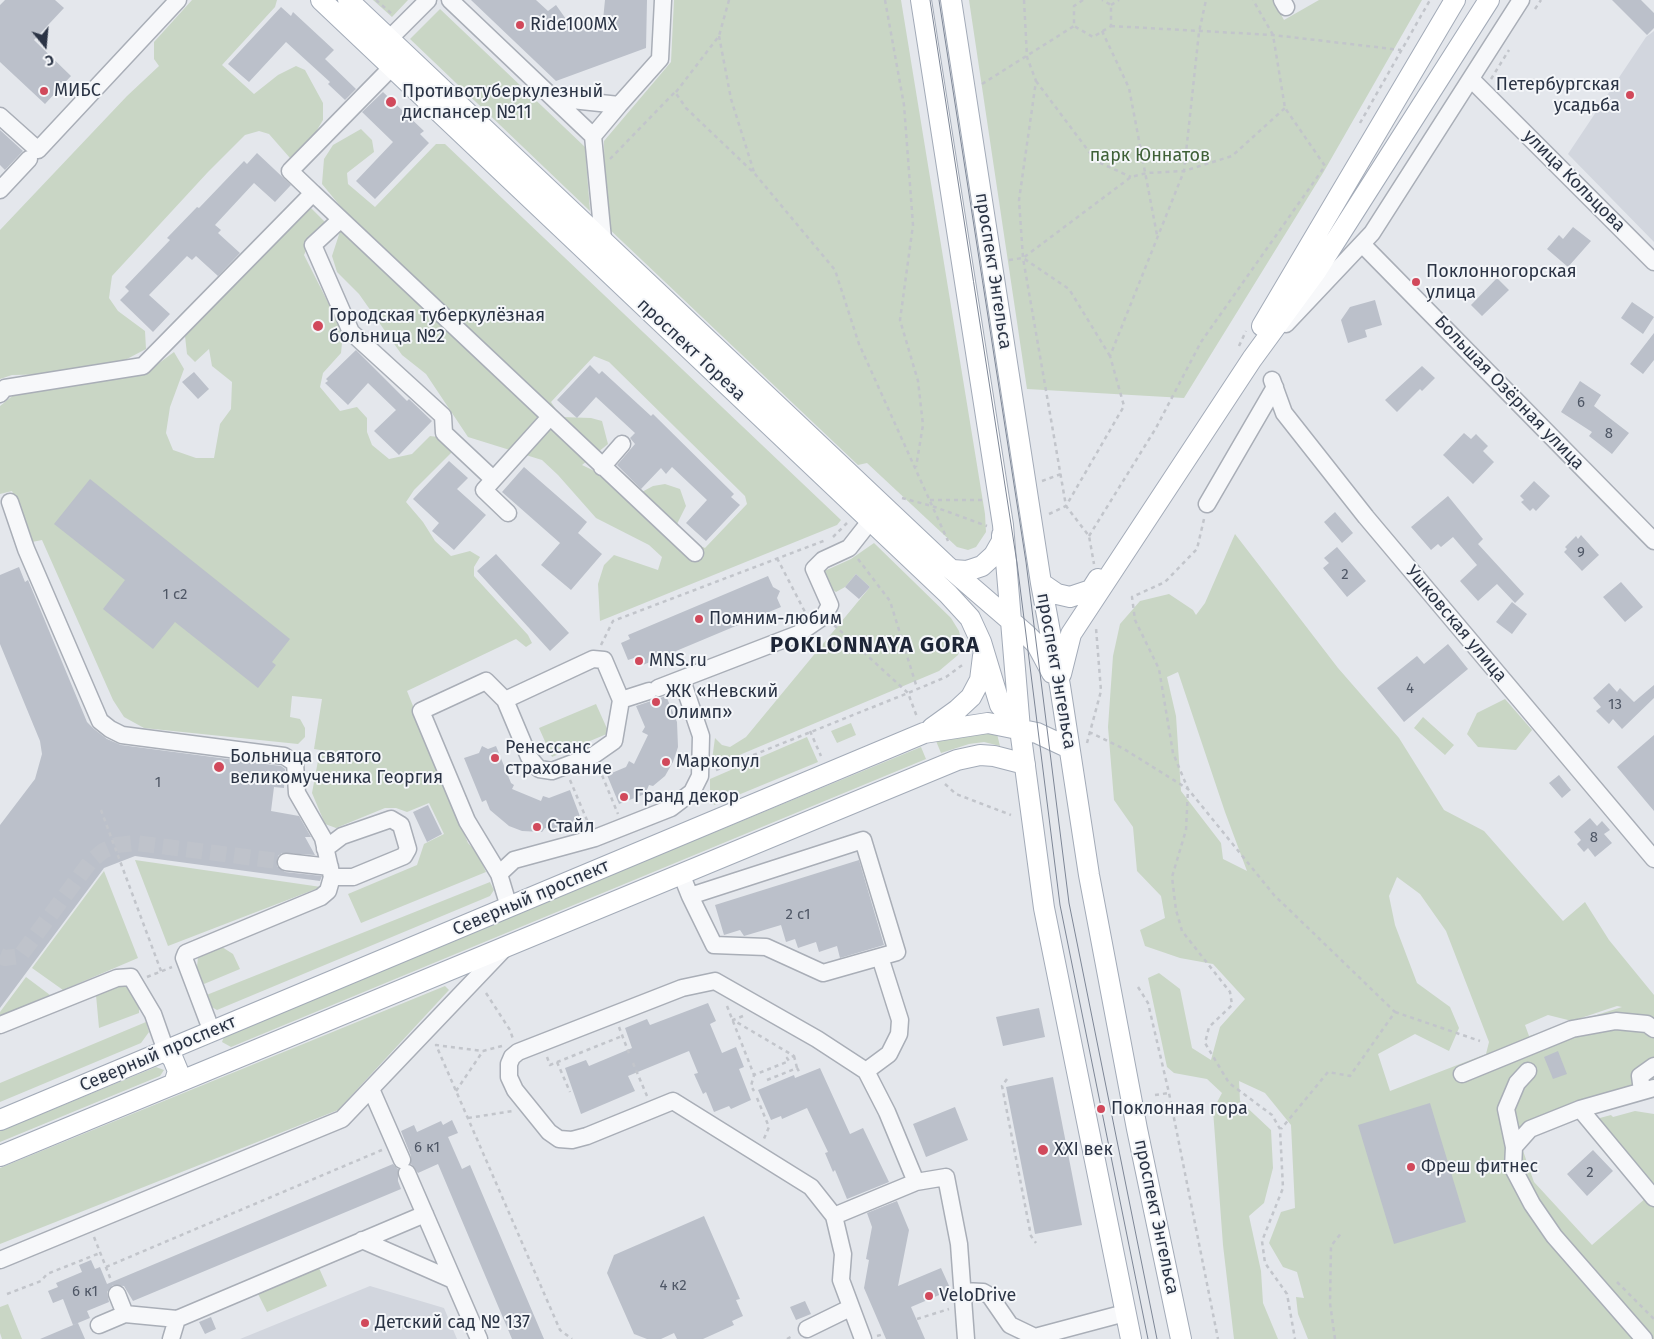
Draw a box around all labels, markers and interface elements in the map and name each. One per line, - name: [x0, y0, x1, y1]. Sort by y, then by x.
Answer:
- place label: Ride100MX: [530, 14, 617, 36]
- marker: Ride100MX: [514, 19, 526, 31]
- north arrow: [20, 20, 70, 70]
- text: С: [43, 51, 56, 69]
- place label: Петербургская усадьба: [1496, 74, 1620, 116]
- place label: МИБС: [54, 80, 101, 102]
- place label: Противотуберкулезный диспансер №11: [402, 81, 603, 124]
- marker: МИБС: [38, 85, 50, 97]
- marker: Петербургская усадьба: [1624, 89, 1636, 101]
- marker: Противотуберкулезный диспансер №11: [384, 95, 398, 109]
- street label: улица Кольцова: [1518, 125, 1630, 237]
- park label: парк Юннатов: [1090, 145, 1210, 167]
- street label: проспект Энгельса: [970, 191, 1016, 351]
- place label: Поклонногорская улица: [1426, 261, 1577, 304]
- marker: Поклонногорская улица: [1410, 276, 1422, 288]
- street label: проспект Тореза: [632, 294, 750, 406]
- place label: Городская туберкулёзная больница №2: [329, 305, 545, 348]
- street label: Большая Озёрная улица: [1430, 311, 1588, 475]
- marker: Городская туберкулёзная больница №2: [311, 319, 325, 333]
- house number: 6: [1577, 394, 1585, 412]
- house number: 8: [1605, 425, 1613, 443]
- house number: 9: [1577, 544, 1585, 562]
- street label: Ушковская улица: [1401, 561, 1511, 687]
- house number: 2: [1341, 566, 1349, 584]
- house number: 1 с2: [162, 586, 188, 604]
- street label: проспект Энгельса: [1032, 591, 1080, 751]
- place label: Помним-любим: [709, 608, 842, 630]
- marker: Помним-любим: [693, 613, 705, 625]
- district label: POKLONNAYA GORA: [768, 633, 982, 659]
- place label: MNS.ru: [649, 650, 707, 672]
- marker: MNS.ru: [633, 655, 645, 667]
- house number: 4: [1406, 680, 1414, 698]
- place label: ЖК «Невский Олимп»: [666, 681, 778, 724]
- marker: ЖК «Невский Олимп»: [650, 696, 662, 708]
- house number: 13: [1608, 696, 1622, 714]
- place label: Ренессанс страхование: [505, 737, 612, 780]
- place label: Больница святого великомученика Георгия: [230, 746, 443, 789]
- place label: Маркопул: [676, 751, 760, 773]
- marker: Ренессанс страхование: [489, 752, 501, 764]
- marker: Маркопул: [660, 756, 672, 768]
- marker: Больница святого великомученика Георгия: [212, 760, 226, 774]
- house number: 1: [155, 774, 161, 792]
- place label: Гранд декор: [634, 786, 739, 808]
- marker: Гранд декор: [618, 791, 630, 803]
- place label: Стайл: [547, 816, 595, 838]
- marker: Стайл: [531, 821, 543, 833]
- house number: 8: [1590, 829, 1598, 847]
- street label: Северный проспект: [450, 855, 612, 941]
- house number: 2 с1: [786, 906, 810, 924]
- street label: Северный проспект: [77, 1011, 239, 1097]
- place label: Поклонная гора: [1111, 1098, 1248, 1120]
- marker: Поклонная гора: [1095, 1103, 1107, 1115]
- street label: проспект Энгельса: [1129, 1137, 1183, 1297]
- house number: 6 к1: [414, 1139, 440, 1157]
- place label: XXI век: [1054, 1139, 1113, 1161]
- marker: XXI век: [1036, 1143, 1050, 1157]
- place label: Фреш фитнес: [1421, 1156, 1538, 1178]
- marker: Фреш фитнес: [1405, 1161, 1417, 1173]
- house number: 2: [1586, 1164, 1594, 1182]
- house number: 4 к2: [659, 1277, 687, 1295]
- house number: 6 к1: [72, 1283, 98, 1301]
- place label: VeloDrive: [939, 1285, 1016, 1307]
- marker: VeloDrive: [923, 1290, 935, 1302]
- place label: Детский сад № 137: [375, 1312, 530, 1334]
- marker: Детский сад № 137: [359, 1317, 371, 1329]

